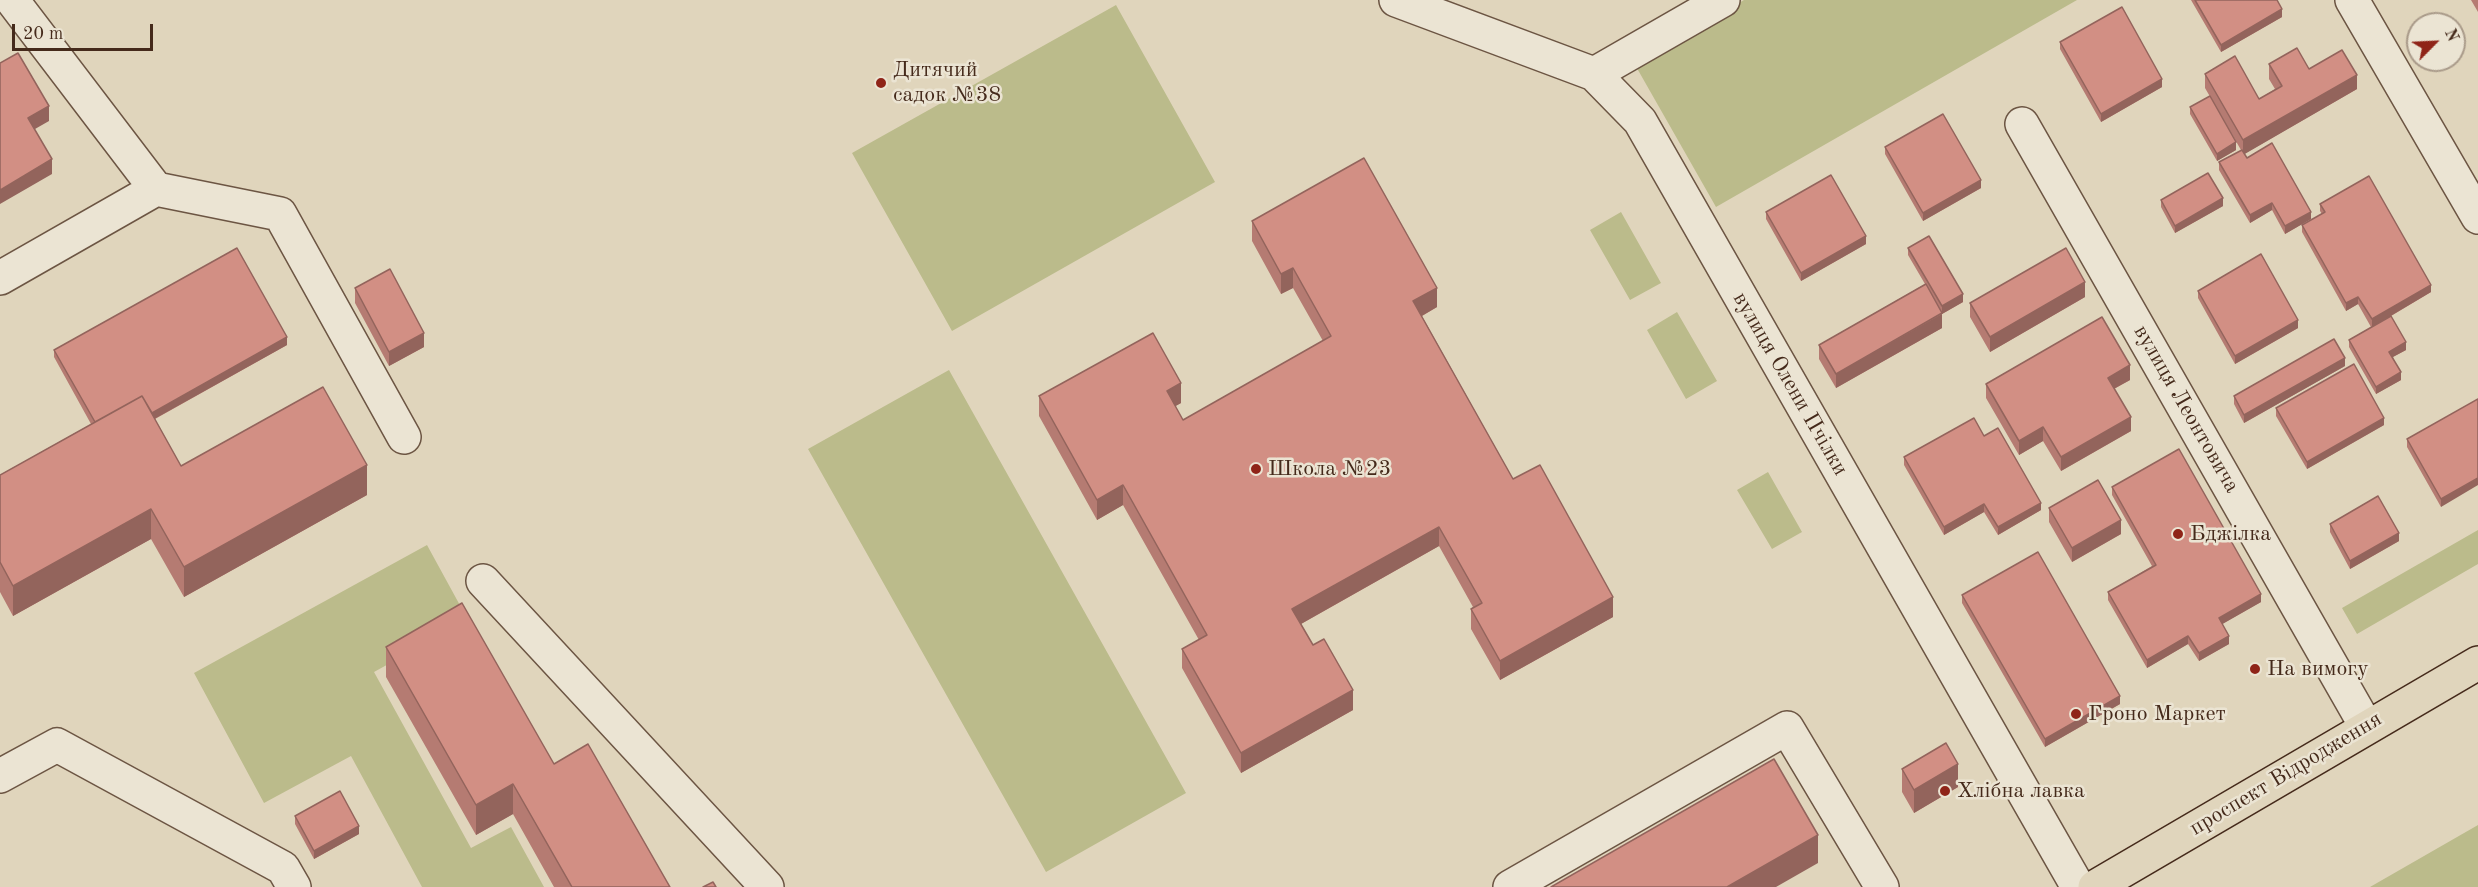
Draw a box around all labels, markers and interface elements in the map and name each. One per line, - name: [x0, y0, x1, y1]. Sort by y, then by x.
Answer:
- scale bar: [15, 12, 156, 50]
- north arrow: [2406, 12, 2466, 72]
- text: 20 m: [23, 25, 63, 43]
- text: N: [2441, 27, 2460, 44]
- place label: Дитячий садок №38: [893, 57, 1001, 108]
- marker: Дитячий садок №38: [874, 76, 888, 90]
- street label: вулиця Олени Пчілки: [1727, 287, 1853, 481]
- street label: вулиця Леонтовича: [2127, 320, 2245, 498]
- place label: Школа №23: [1268, 456, 1391, 482]
- marker: Школа №23: [1249, 462, 1263, 476]
- place label: Бджілка: [2190, 521, 2271, 547]
- marker: Бджілка: [2171, 527, 2185, 541]
- place label: На вимогу: [2267, 656, 2369, 682]
- marker: На вимогу: [2248, 662, 2262, 676]
- place label: Гроно Маркет: [2088, 701, 2226, 727]
- street label: проспект Відродження: [2185, 706, 2387, 842]
- marker: Гроно Маркет: [2069, 707, 2083, 721]
- place label: Хлібна лавка: [1957, 778, 2085, 804]
- marker: Хлібна лавка: [1938, 784, 1952, 798]

